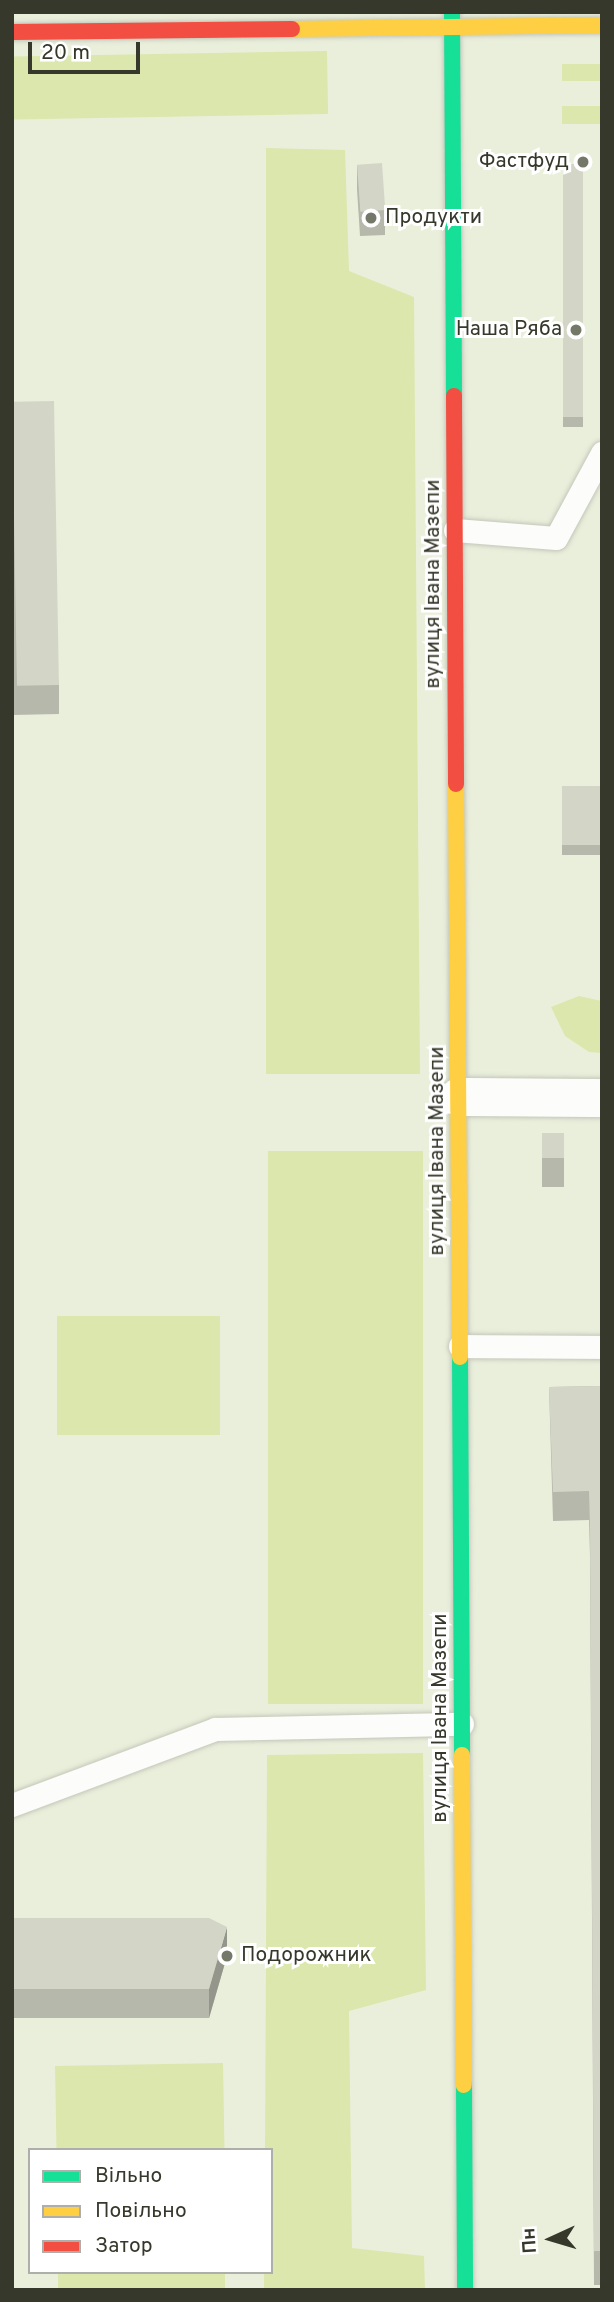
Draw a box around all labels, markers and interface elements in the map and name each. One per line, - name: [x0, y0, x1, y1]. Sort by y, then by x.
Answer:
- scale bar: [32, 28, 144, 72]
- text: 20 m: [41, 40, 90, 67]
- place label: Фастфуд: [479, 149, 569, 175]
- marker: Фастфуд: [575, 154, 591, 170]
- place label: Продукти: [385, 205, 482, 231]
- marker: Продукти: [363, 210, 379, 226]
- place label: Наша Ряба: [456, 317, 562, 343]
- marker: Наша Ряба: [568, 322, 584, 338]
- street label: вулиця Івана Мазепи: [421, 479, 447, 689]
- street label: вулиця Івана Мазепи: [425, 1046, 451, 1256]
- street label: вулиця Івана Мазепи: [428, 1613, 454, 1823]
- place label: Подорожник: [241, 1943, 372, 1969]
- marker: Подорожник: [219, 1948, 235, 1964]
- legend: [28, 2148, 273, 2274]
- text: Вільно: [95, 2163, 162, 2190]
- text: Повільно: [95, 2198, 187, 2225]
- north arrow: [516, 2204, 586, 2274]
- text: Пн: [517, 2227, 543, 2254]
- text: Затор: [95, 2233, 153, 2260]

